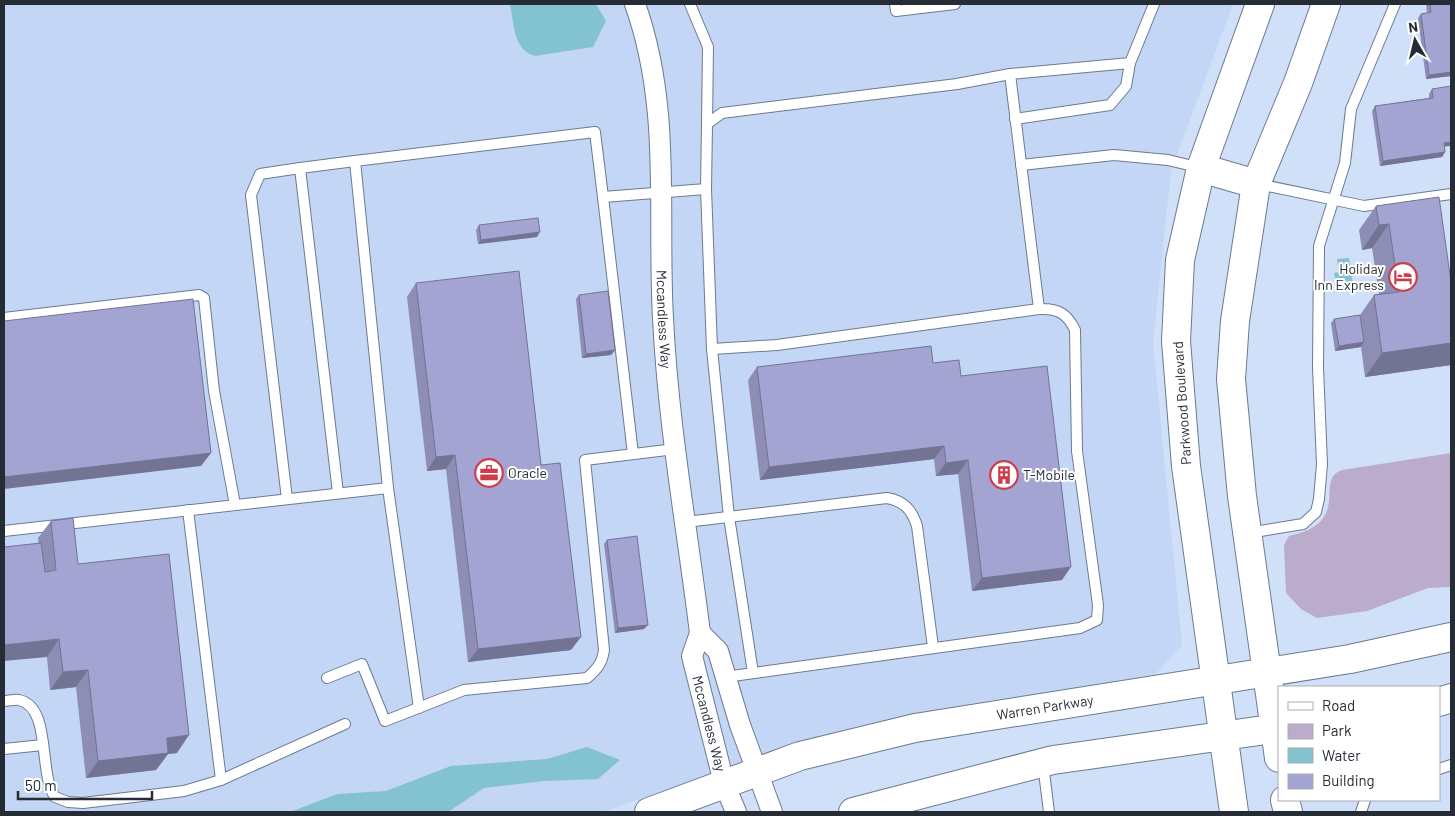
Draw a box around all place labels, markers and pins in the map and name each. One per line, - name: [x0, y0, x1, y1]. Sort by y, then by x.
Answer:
- place label: Holiday Inn Express: [1314, 260, 1385, 293]
- hotel icon: Holiday Inn Express: [1388, 262, 1418, 292]
- office icon: Oracle: [474, 458, 504, 488]
- building icon: T-Mobile: [989, 460, 1019, 490]
- place label: Oracle: [508, 464, 547, 481]
- place label: T-Mobile: [1023, 466, 1075, 483]

